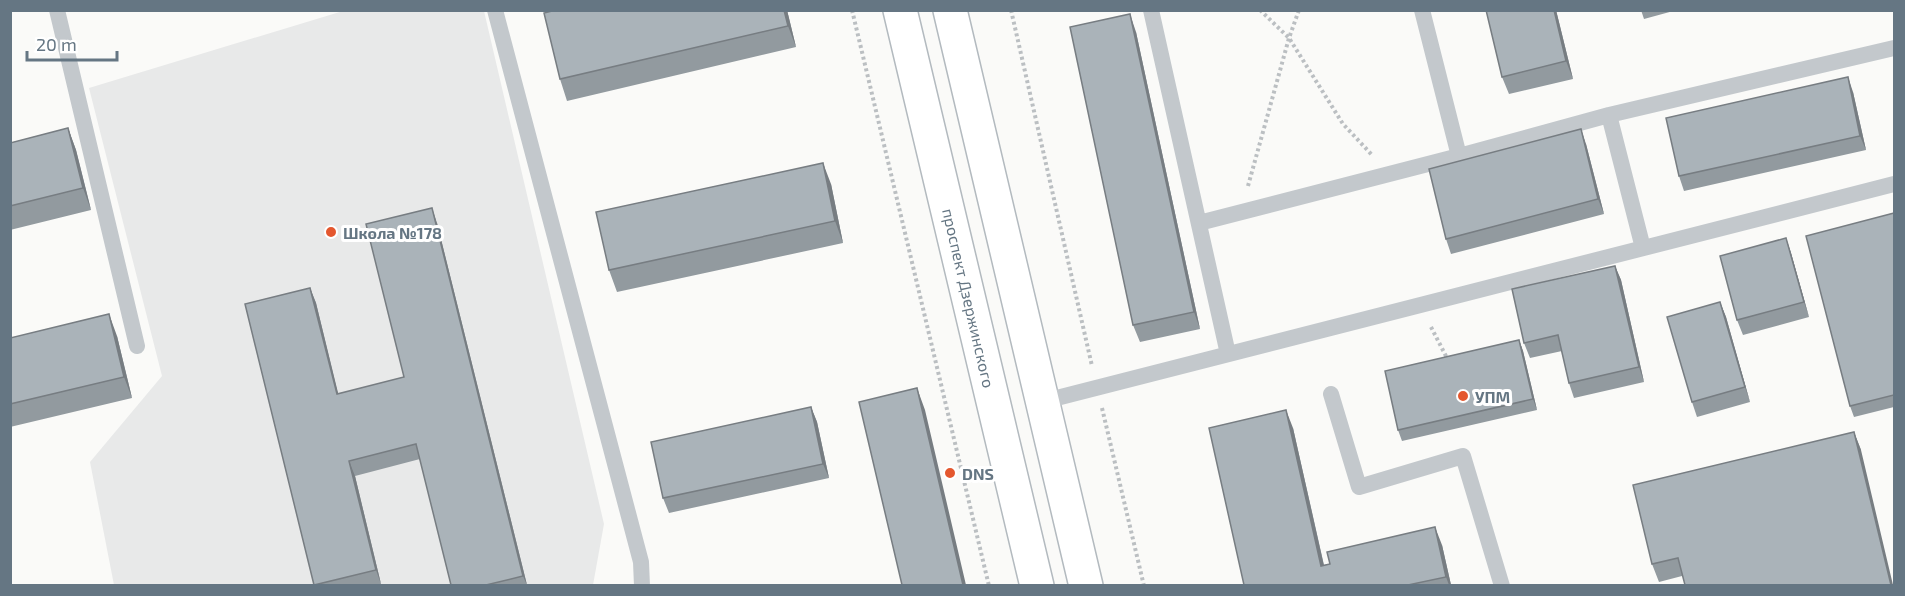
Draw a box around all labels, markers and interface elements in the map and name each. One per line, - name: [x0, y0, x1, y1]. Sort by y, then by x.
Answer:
- scale bar: [27, 24, 117, 62]
- text: 20 m: [36, 33, 77, 55]
- street label: проспект Дзержинского: [939, 206, 999, 390]
- place label: Школа №178: [343, 223, 442, 242]
- marker: Школа №178: [324, 225, 338, 239]
- place label: УПМ: [1475, 387, 1510, 406]
- marker: УПМ: [1456, 389, 1470, 403]
- place label: DNS: [962, 464, 994, 483]
- marker: DNS: [943, 466, 957, 480]

